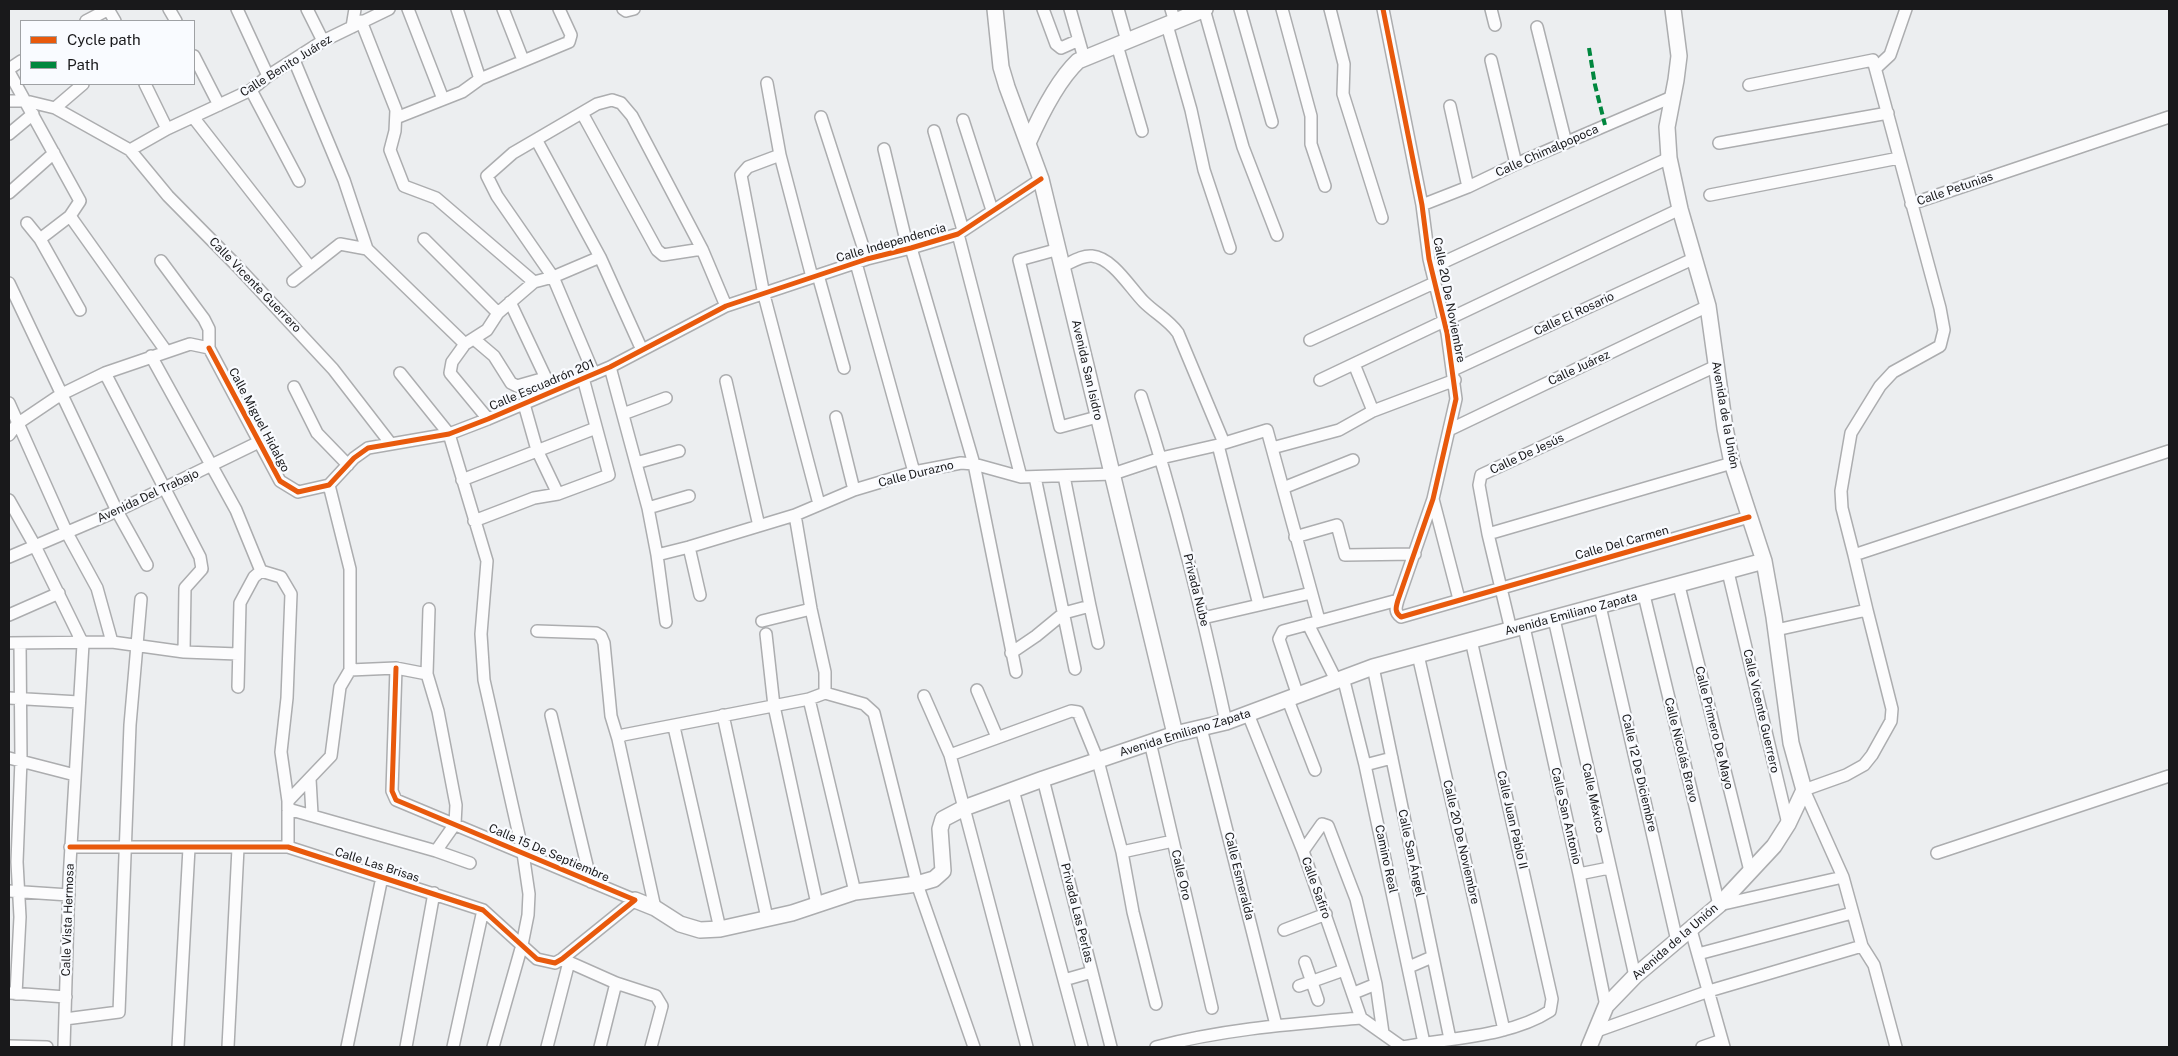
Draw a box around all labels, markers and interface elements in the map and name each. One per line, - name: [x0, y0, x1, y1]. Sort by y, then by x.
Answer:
- legend: [20, 20, 195, 85]
- text: Cycle path: [67, 31, 141, 48]
- street label: Calle Benito Juárez: [237, 32, 335, 100]
- text: Path: [67, 56, 99, 73]
- street label: Calle Chimalpopoca: [1493, 122, 1601, 180]
- street label: Calle Petunias: [1915, 169, 1995, 209]
- street label: Calle Independencia: [835, 220, 947, 266]
- street label: Calle Vicente Guerrero: [206, 234, 304, 336]
- street label: Calle 20 De Noviembre: [1430, 236, 1468, 364]
- street label: Calle El Rosario: [1532, 289, 1616, 339]
- street label: Avenida San Isidro: [1068, 318, 1106, 422]
- street label: Calle Juárez: [1546, 347, 1612, 389]
- street label: Calle Escuadrón 201: [487, 356, 597, 414]
- street label: Avenida de la Unión: [1708, 360, 1742, 470]
- street label: Calle Miguel Hidalgo: [225, 365, 293, 475]
- street label: Calle De Jesús: [1488, 431, 1566, 477]
- street label: Calle Durazno: [877, 458, 955, 490]
- street label: Avenida Del Trabajo: [95, 466, 201, 526]
- street label: Calle Del Carmen: [1574, 523, 1670, 563]
- street label: Privada Nube: [1180, 552, 1212, 628]
- street label: Avenida Emiliano Zapata: [1503, 589, 1639, 639]
- street label: Calle Vicente Guerrero: [1740, 648, 1782, 774]
- street label: Calle Primero De Mayo: [1692, 665, 1736, 791]
- street label: Calle Nicolás Bravo: [1661, 696, 1701, 804]
- street label: Avenida Emiliano Zapata: [1118, 706, 1252, 760]
- street label: Calle 12 De Diciembre: [1618, 713, 1660, 833]
- street label: Calle México: [1579, 762, 1607, 834]
- street label: Calle San Antonio: [1548, 766, 1584, 866]
- street label: Calle Juan Pablo II: [1494, 769, 1530, 871]
- street label: Calle 20 De Noviembre: [1440, 778, 1482, 906]
- street label: Calle San Ángel: [1395, 808, 1427, 898]
- street label: Calle 15 De Septiembre: [486, 821, 612, 885]
- street label: Camino Real: [1372, 823, 1400, 895]
- street label: Calle Esmeralda: [1221, 831, 1257, 921]
- street label: Calle Las Brisas: [333, 845, 421, 885]
- street label: Calle Oro: [1168, 848, 1194, 902]
- street label: Calle Safiro: [1298, 855, 1334, 921]
- street label: Privada Las Perlas: [1058, 862, 1096, 964]
- street label: Calle Vista Hermosa: [59, 863, 77, 977]
- street label: Avenida de la Unión: [1629, 901, 1721, 983]

